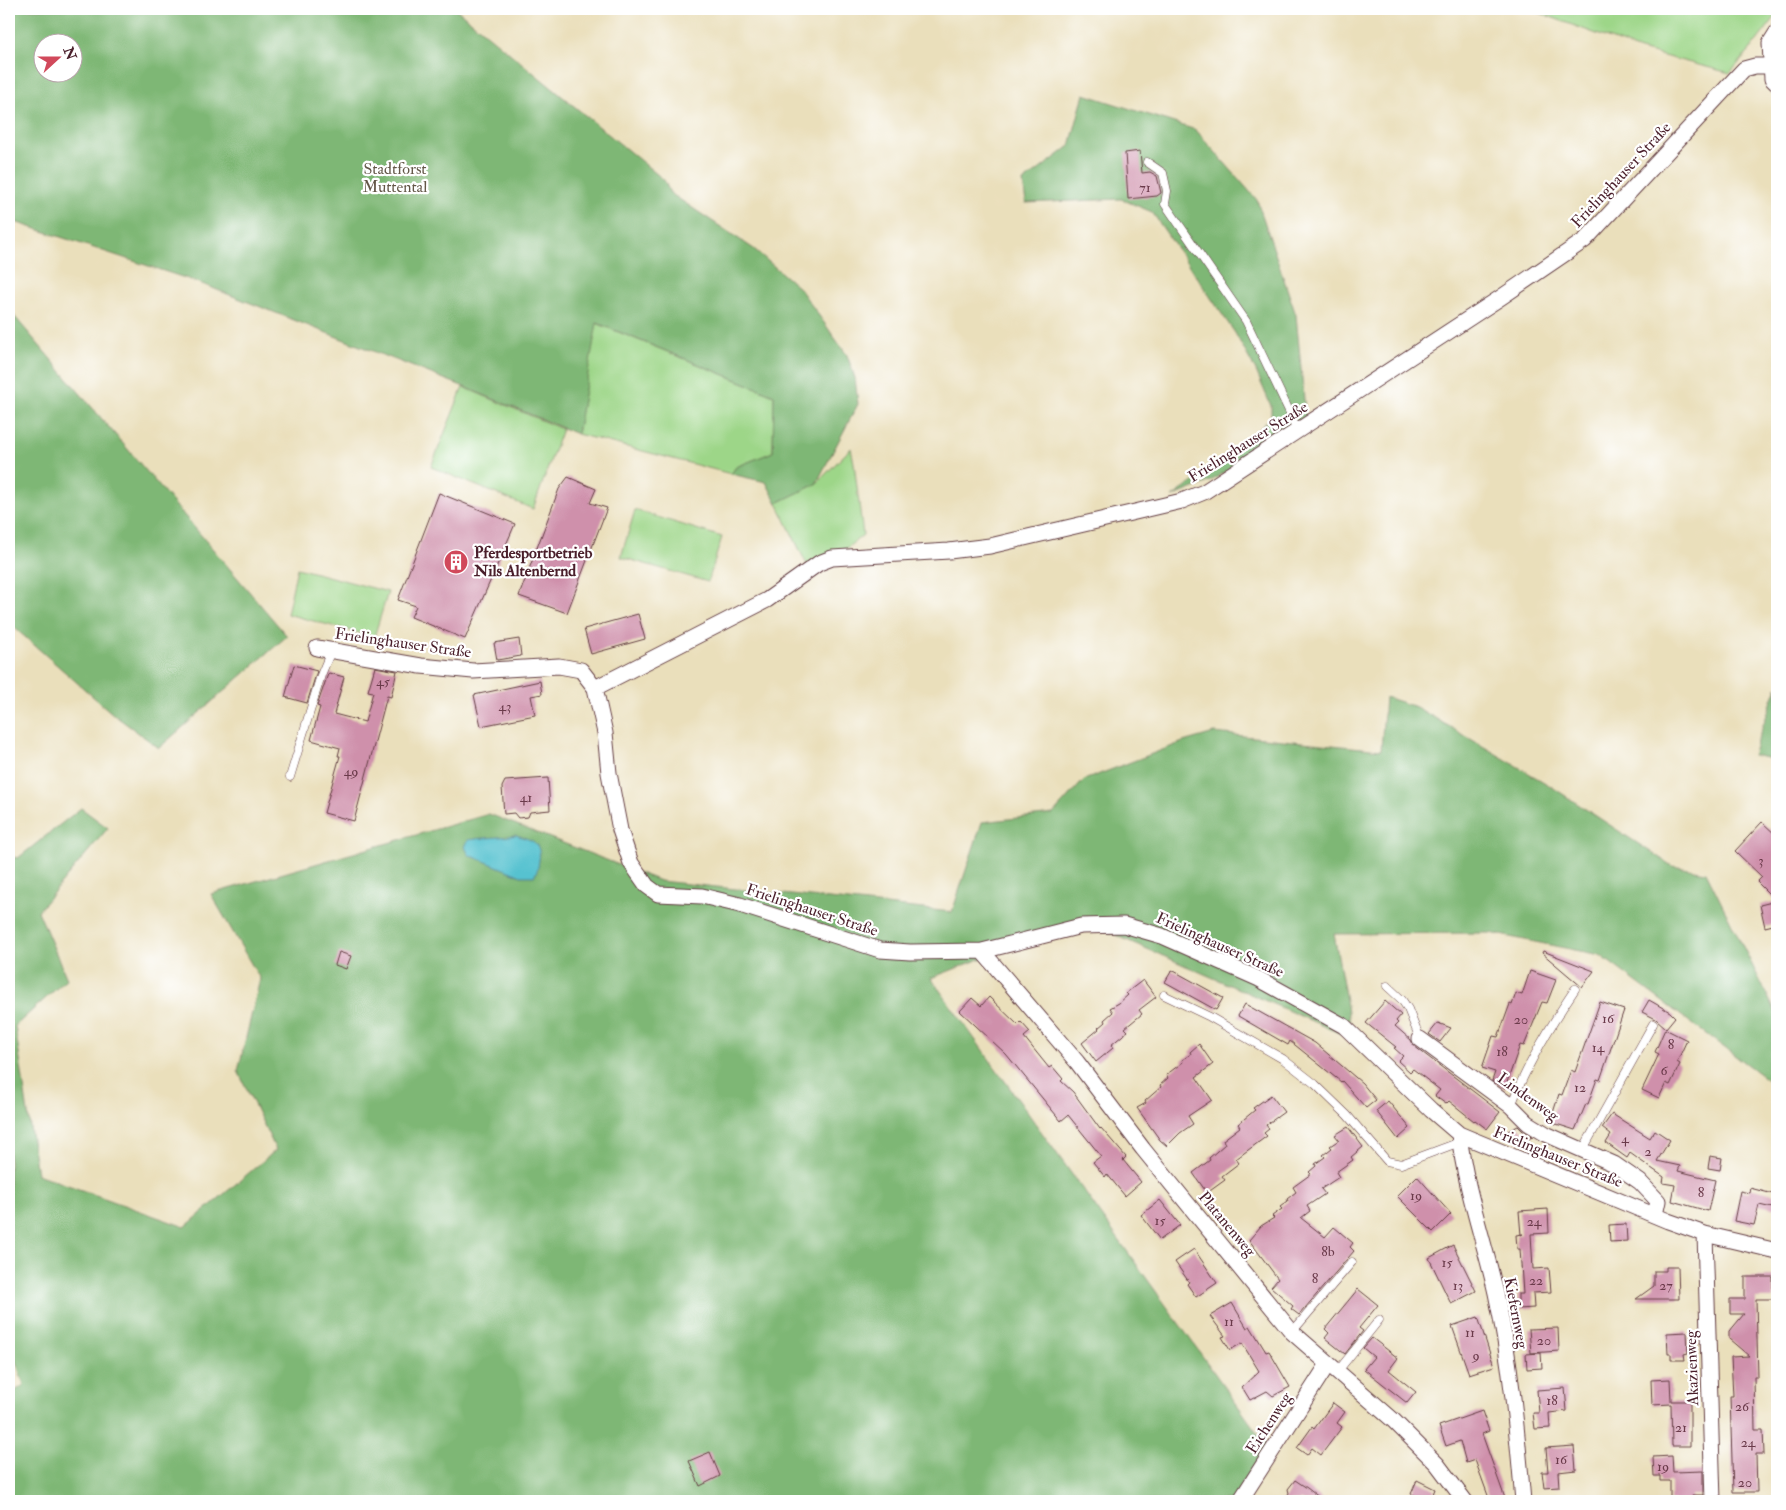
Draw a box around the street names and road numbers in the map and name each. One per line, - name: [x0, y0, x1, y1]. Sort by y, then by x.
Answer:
- street label: Frielinghauser Straße: [1567, 118, 1675, 232]
- street label: Frielinghauser Straße: [1184, 397, 1312, 487]
- street label: Frielinghauser Straße: [333, 624, 473, 663]
- street label: Frielinghauser Straße: [743, 879, 881, 941]
- street label: Frielinghauser Straße: [1153, 908, 1287, 982]
- street label: Lindenweg: [1493, 1068, 1564, 1127]
- street label: Frielinghauser Straße: [1490, 1122, 1626, 1192]
- street label: Platanenweg: [1194, 1187, 1261, 1262]
- street label: Kiefernweg: [1499, 1276, 1533, 1351]
- street label: Akazienweg: [1681, 1329, 1703, 1407]
- street label: Eichenweg: [1242, 1387, 1297, 1458]

